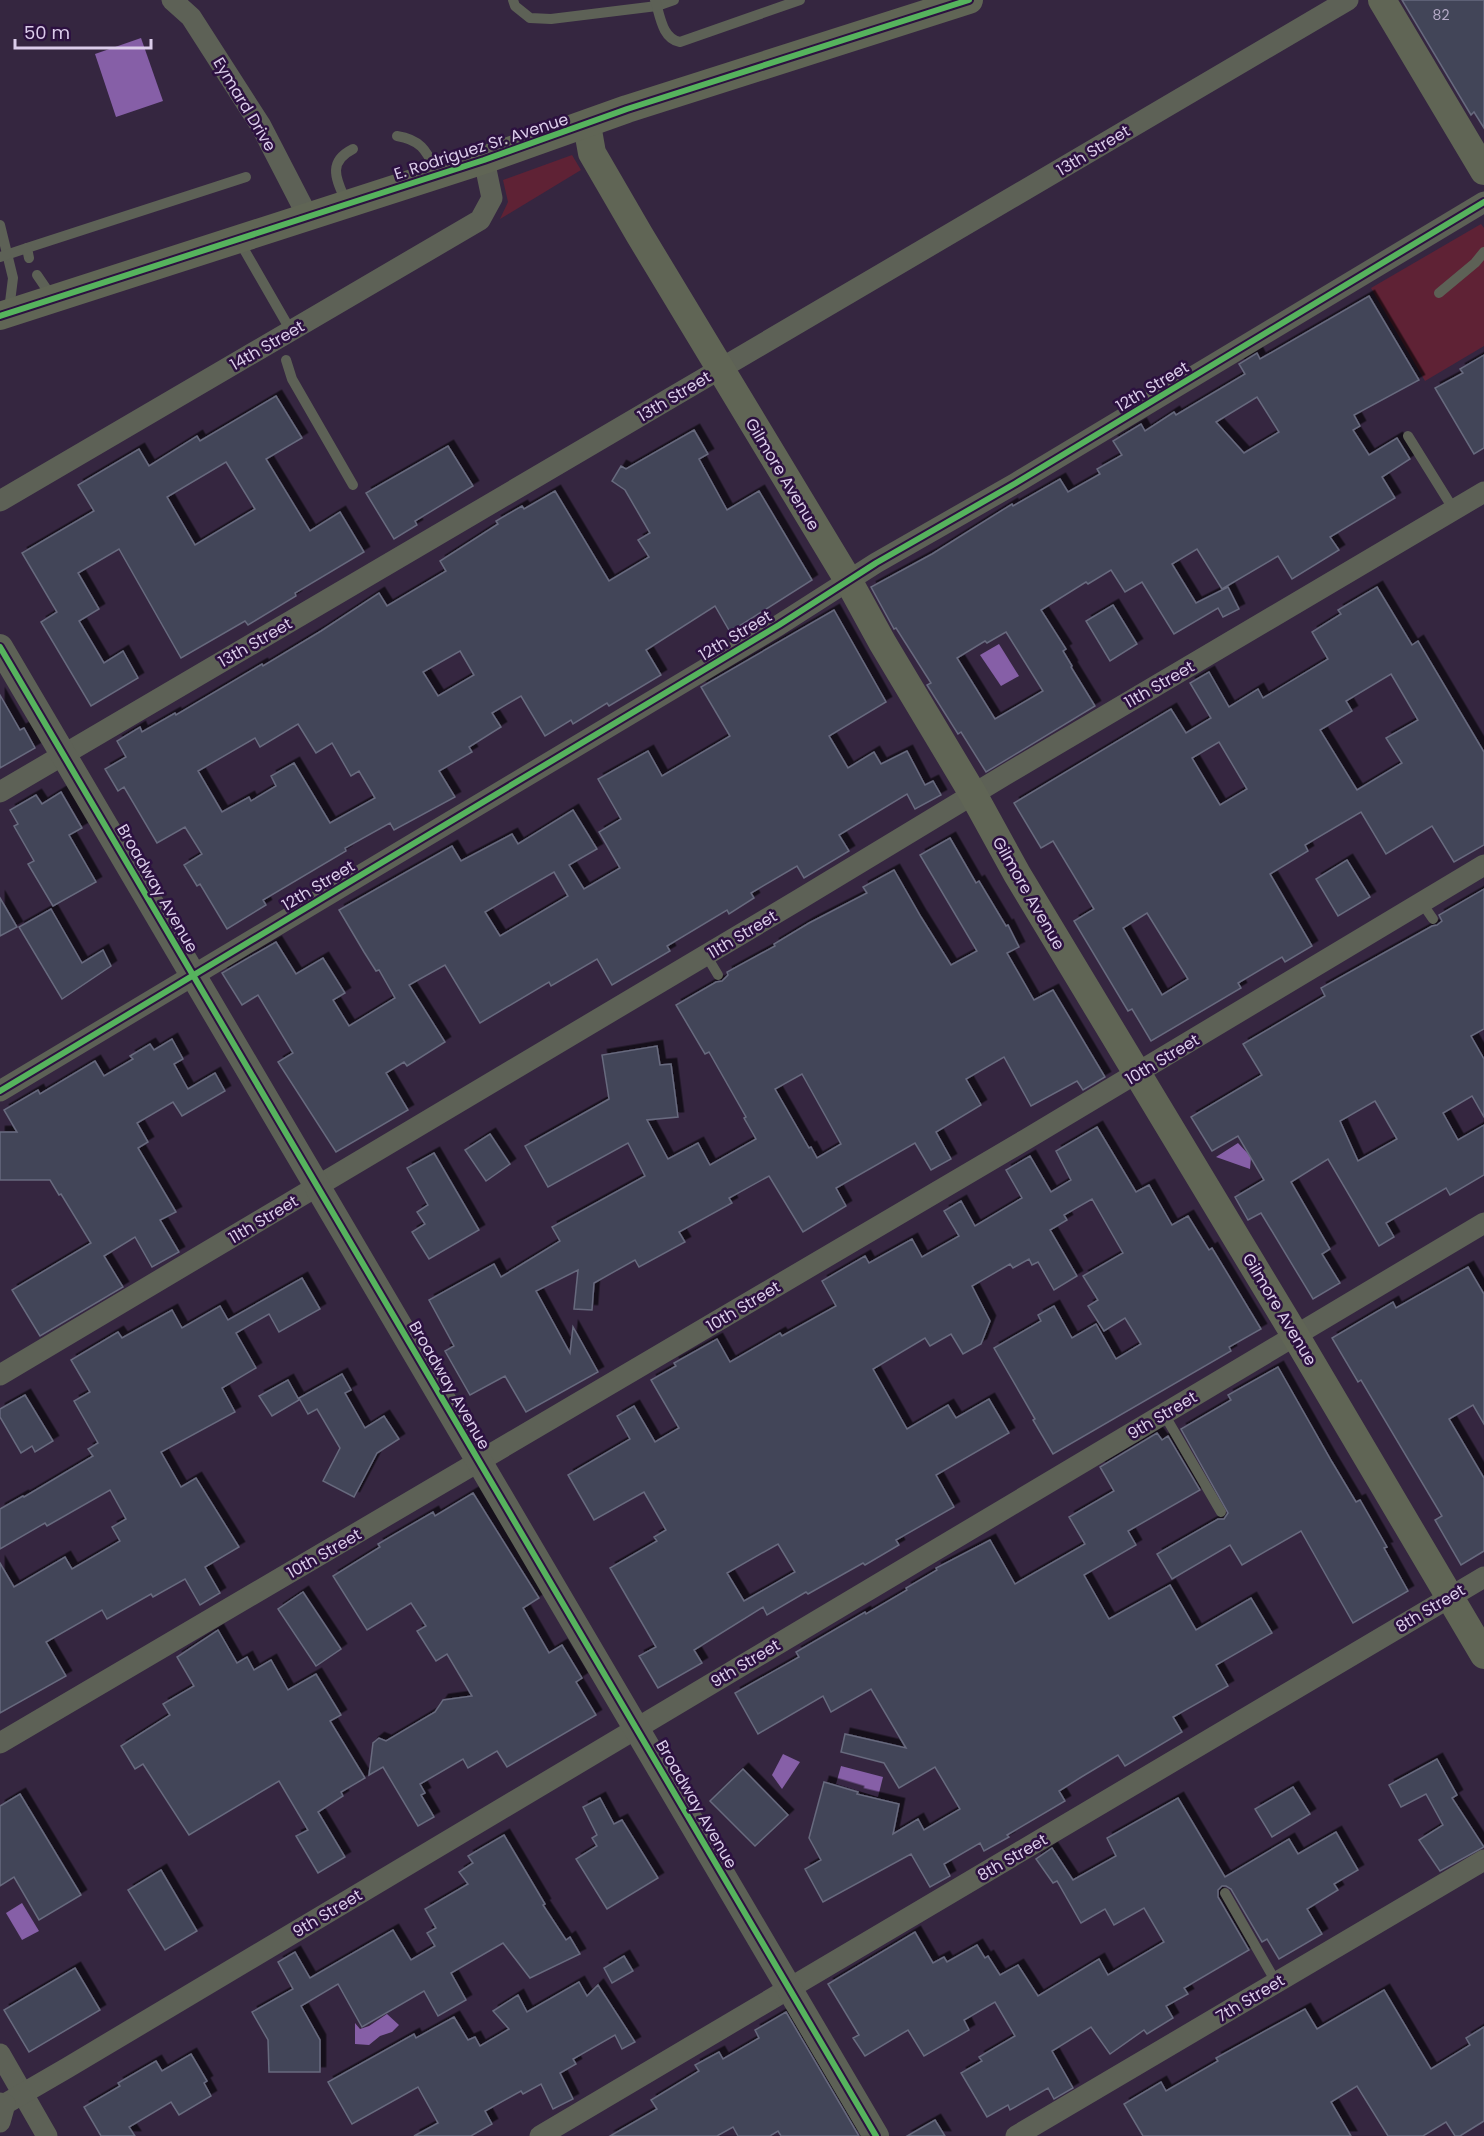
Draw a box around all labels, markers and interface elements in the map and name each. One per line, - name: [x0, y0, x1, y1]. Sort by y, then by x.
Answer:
- house number: 82: [1433, 5, 1449, 25]
- scale bar: [15, 12, 152, 50]
- text: 50 m: [24, 20, 70, 45]
- street label: Eymard Drive: [207, 53, 282, 156]
- street label: E. Rodriguez Sr. Avenue: [391, 107, 571, 186]
- street label: 13th Street: [1052, 119, 1134, 181]
- street label: 14th Street: [226, 315, 309, 376]
- street label: 12th Street: [1111, 355, 1193, 417]
- street label: 13th Street: [633, 365, 715, 427]
- street label: Gilmore Avenue: [740, 414, 825, 535]
- street label: 12th Street: [694, 604, 776, 666]
- street label: 13th Street: [214, 612, 297, 673]
- street label: 11th Street: [1120, 655, 1199, 714]
- street label: Broadway Avenue: [111, 820, 204, 957]
- street label: Gilmore Avenue: [987, 832, 1070, 954]
- street label: 12th Street: [277, 854, 359, 916]
- street label: 11th Street: [703, 905, 782, 964]
- street label: 10th Street: [1121, 1028, 1204, 1090]
- street label: 11th Street: [224, 1190, 303, 1249]
- street label: Gilmore Avenue: [1237, 1249, 1322, 1370]
- street label: 10th Street: [702, 1275, 785, 1337]
- street label: Broadway Avenue: [403, 1317, 496, 1454]
- street label: 9th Street: [1123, 1386, 1201, 1445]
- street label: 10th Street: [283, 1523, 366, 1584]
- street label: 8th Street: [1391, 1579, 1469, 1638]
- street label: 9th Street: [706, 1634, 784, 1693]
- street label: Broadway Avenue: [650, 1736, 743, 1873]
- street label: 8th Street: [973, 1828, 1052, 1887]
- street label: 9th Street: [288, 1884, 366, 1943]
- street label: 7th Street: [1212, 1969, 1289, 2028]

